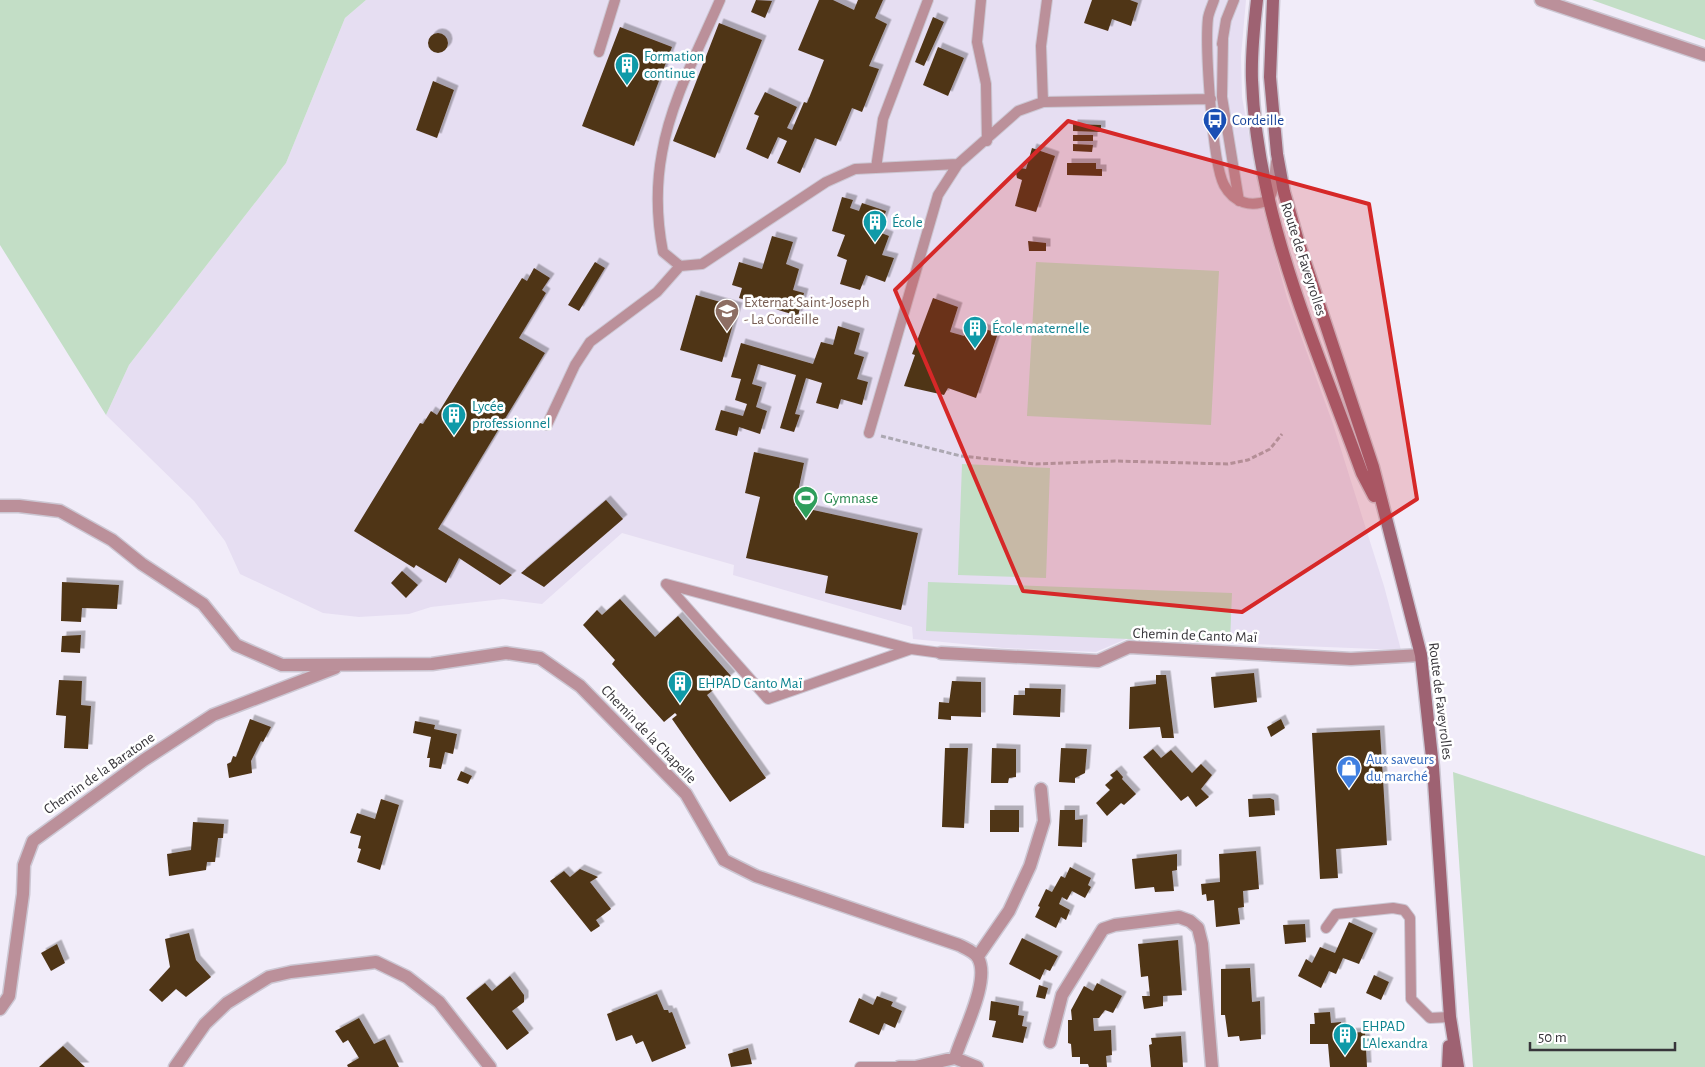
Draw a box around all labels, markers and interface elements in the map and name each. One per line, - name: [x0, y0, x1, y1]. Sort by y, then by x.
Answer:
- place label: Formation continue: [644, 49, 704, 81]
- building icon: Formation continue: [614, 52, 640, 86]
- bus stop icon: Cordeille: [1202, 107, 1228, 141]
- place label: Cordeille: [1232, 113, 1284, 128]
- street label: Route de Faveyrolles: [1278, 201, 1329, 318]
- building icon: École: [862, 209, 888, 243]
- place label: École: [892, 213, 923, 230]
- place label: Externat Saint-Joseph - La Cordeille: [744, 295, 869, 327]
- school or university icon: Externat Saint-Joseph - La Cordeille: [714, 298, 740, 332]
- building icon: École maternelle: [962, 315, 988, 349]
- place label: École maternelle: [992, 319, 1089, 336]
- place label: Lycée professionnel: [472, 399, 550, 431]
- building icon: Lycée professionnel: [441, 402, 467, 436]
- sports icon: Gymnase: [793, 485, 819, 519]
- place label: Gymnase: [824, 491, 878, 506]
- street label: Chemin de Canto Maï: [1133, 626, 1258, 645]
- street label: Route de Faveyrolles: [1426, 641, 1455, 761]
- building icon: EHPAD Canto Maï: [667, 670, 693, 704]
- place label: EHPAD Canto Maï: [698, 676, 803, 691]
- street label: Chemin de la Chapelle: [598, 682, 699, 786]
- street label: Chemin de la Baratone: [41, 729, 158, 817]
- place label: Aux saveurs du marché: [1366, 752, 1434, 784]
- shop icon: Aux saveurs du marché: [1336, 755, 1362, 789]
- place label: EHPAD L'Alexandra: [1362, 1019, 1428, 1051]
- scale bar: [1530, 1020, 1675, 1052]
- building icon: EHPAD L'Alexandra: [1332, 1022, 1358, 1056]
- text: 50 m: [1538, 1030, 1567, 1045]

